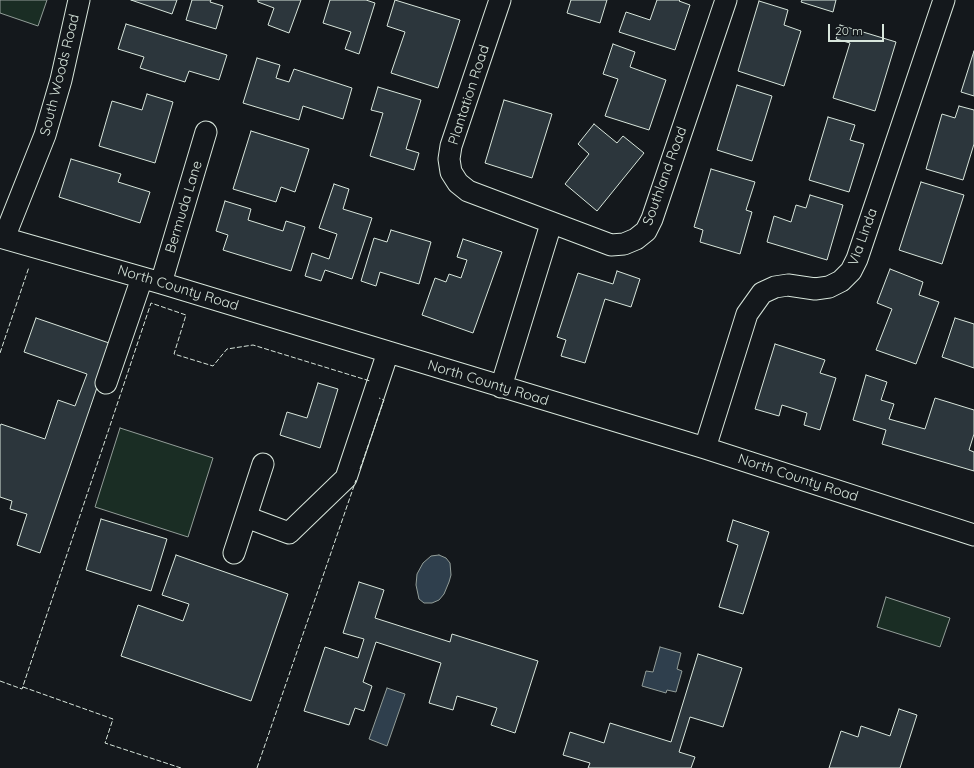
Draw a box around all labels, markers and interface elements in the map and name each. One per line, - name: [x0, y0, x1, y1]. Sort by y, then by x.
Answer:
- street label: South Woods Road: [37, 12, 83, 138]
- scale bar: [830, 16, 886, 42]
- text: 20 m: [835, 23, 863, 38]
- street label: Plantation Road: [445, 43, 493, 147]
- street label: Southland Road: [639, 124, 691, 228]
- street label: Bermuda Lane: [162, 159, 206, 255]
- street label: Via Linda: [845, 206, 881, 268]
- street label: North County Road: [116, 262, 240, 314]
- street label: North County Road: [426, 357, 550, 409]
- street label: North County Road: [736, 451, 860, 505]

